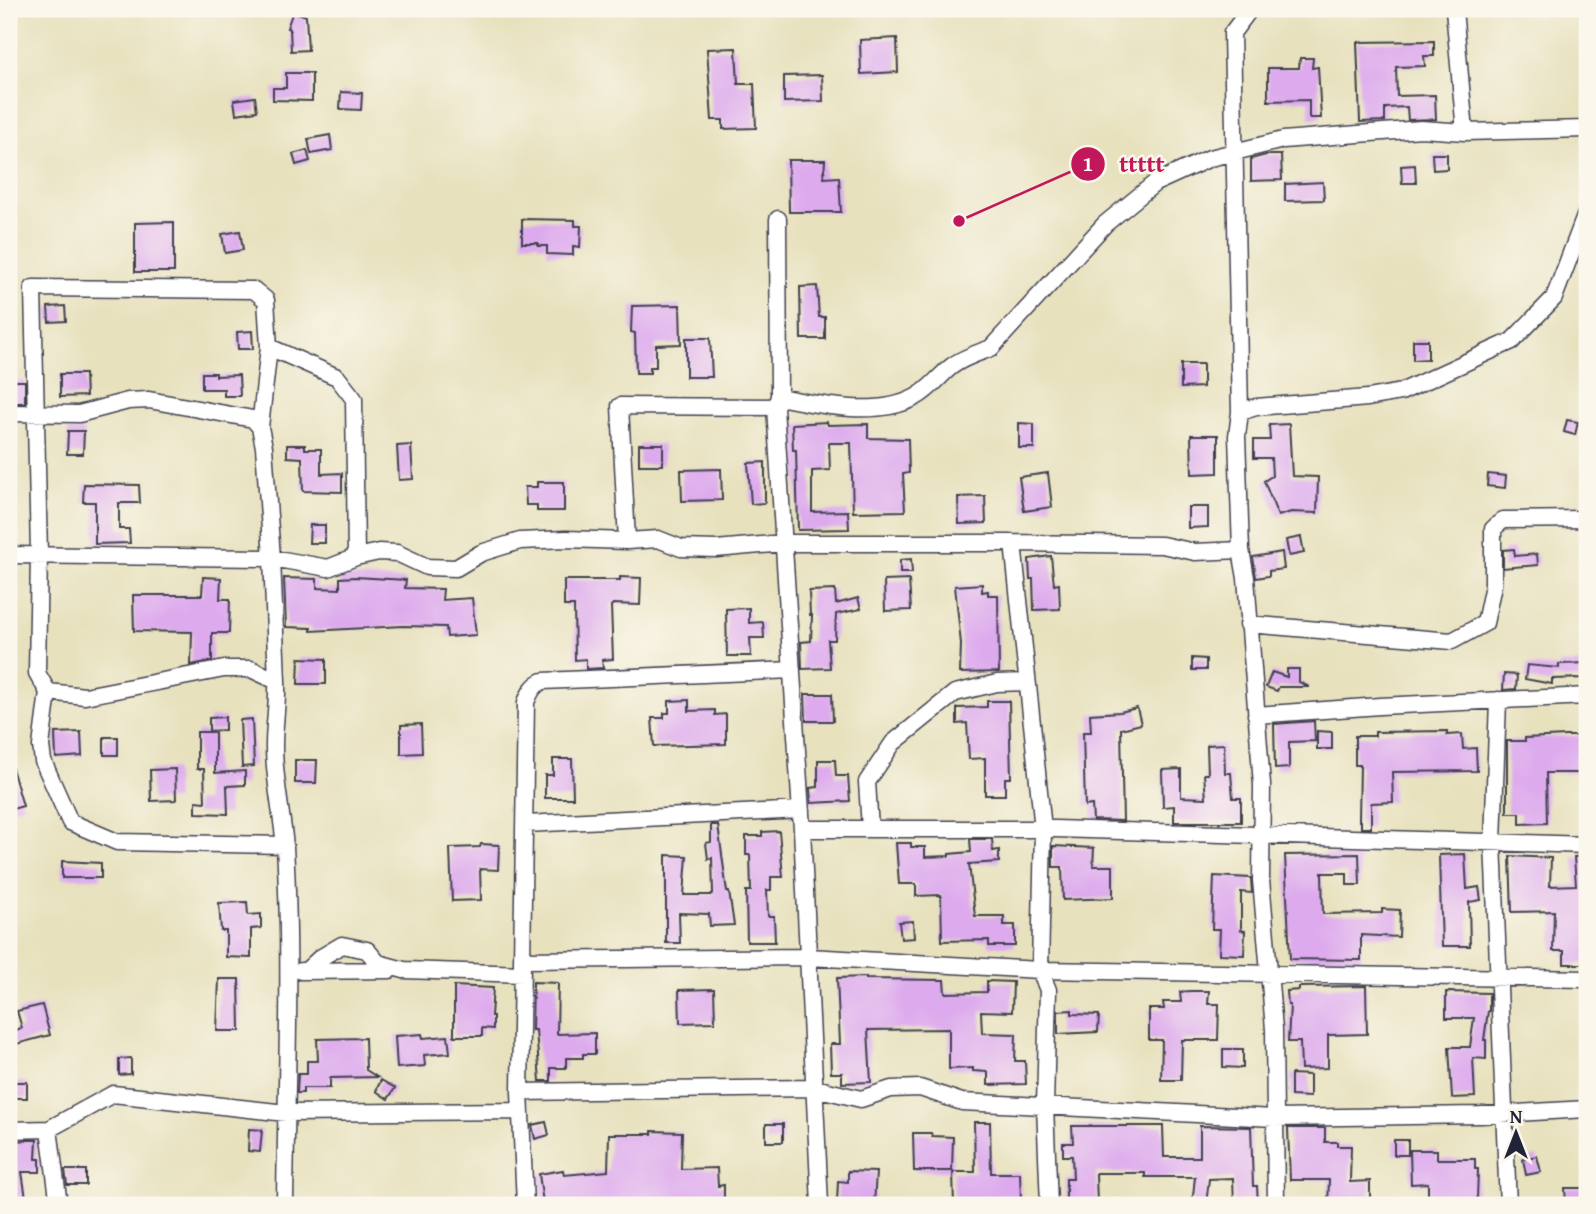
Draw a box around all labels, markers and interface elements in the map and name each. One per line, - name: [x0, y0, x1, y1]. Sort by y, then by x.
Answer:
- callout: ttttt: [1070, 141, 1178, 186]
- text: ttttt: [1119, 146, 1165, 181]
- text: 1: [1083, 148, 1093, 179]
- north arrow: [1480, 1098, 1550, 1168]
- text: N: [1510, 1102, 1523, 1130]

